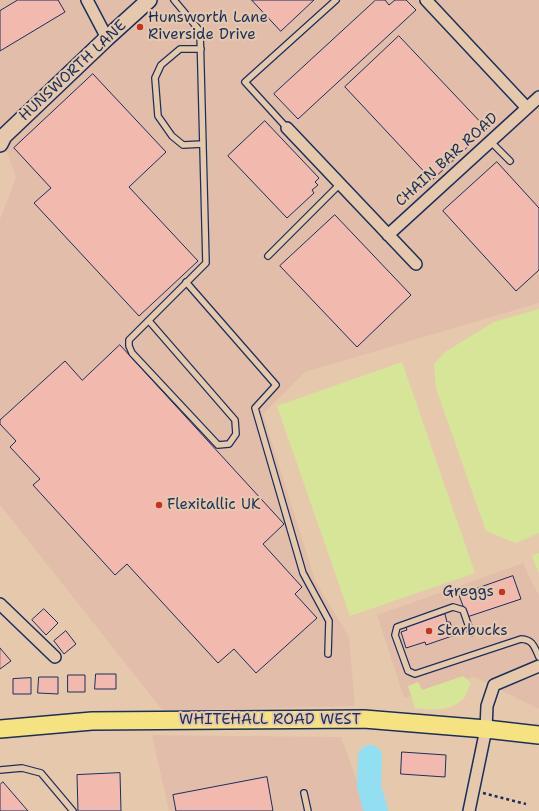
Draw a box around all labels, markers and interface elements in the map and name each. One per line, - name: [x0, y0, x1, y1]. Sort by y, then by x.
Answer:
- place label: Hunsworth Lane Riverside Drive: [148, 9, 268, 44]
- street label: HUNSWORTH LANE: [16, 17, 130, 125]
- marker: Hunsworth Lane Riverside Drive: [135, 22, 145, 32]
- street label: CHAIN BAR ROAD: [392, 109, 502, 211]
- place label: Flexitallic UK: [167, 496, 261, 514]
- marker: Flexitallic UK: [154, 500, 164, 510]
- place label: Greggs: [442, 583, 494, 601]
- marker: Greggs: [497, 587, 507, 597]
- place label: Starbucks: [437, 622, 508, 640]
- marker: Starbucks: [424, 626, 434, 636]
- street label: WHITEHALL ROAD WEST: [179, 711, 361, 729]

